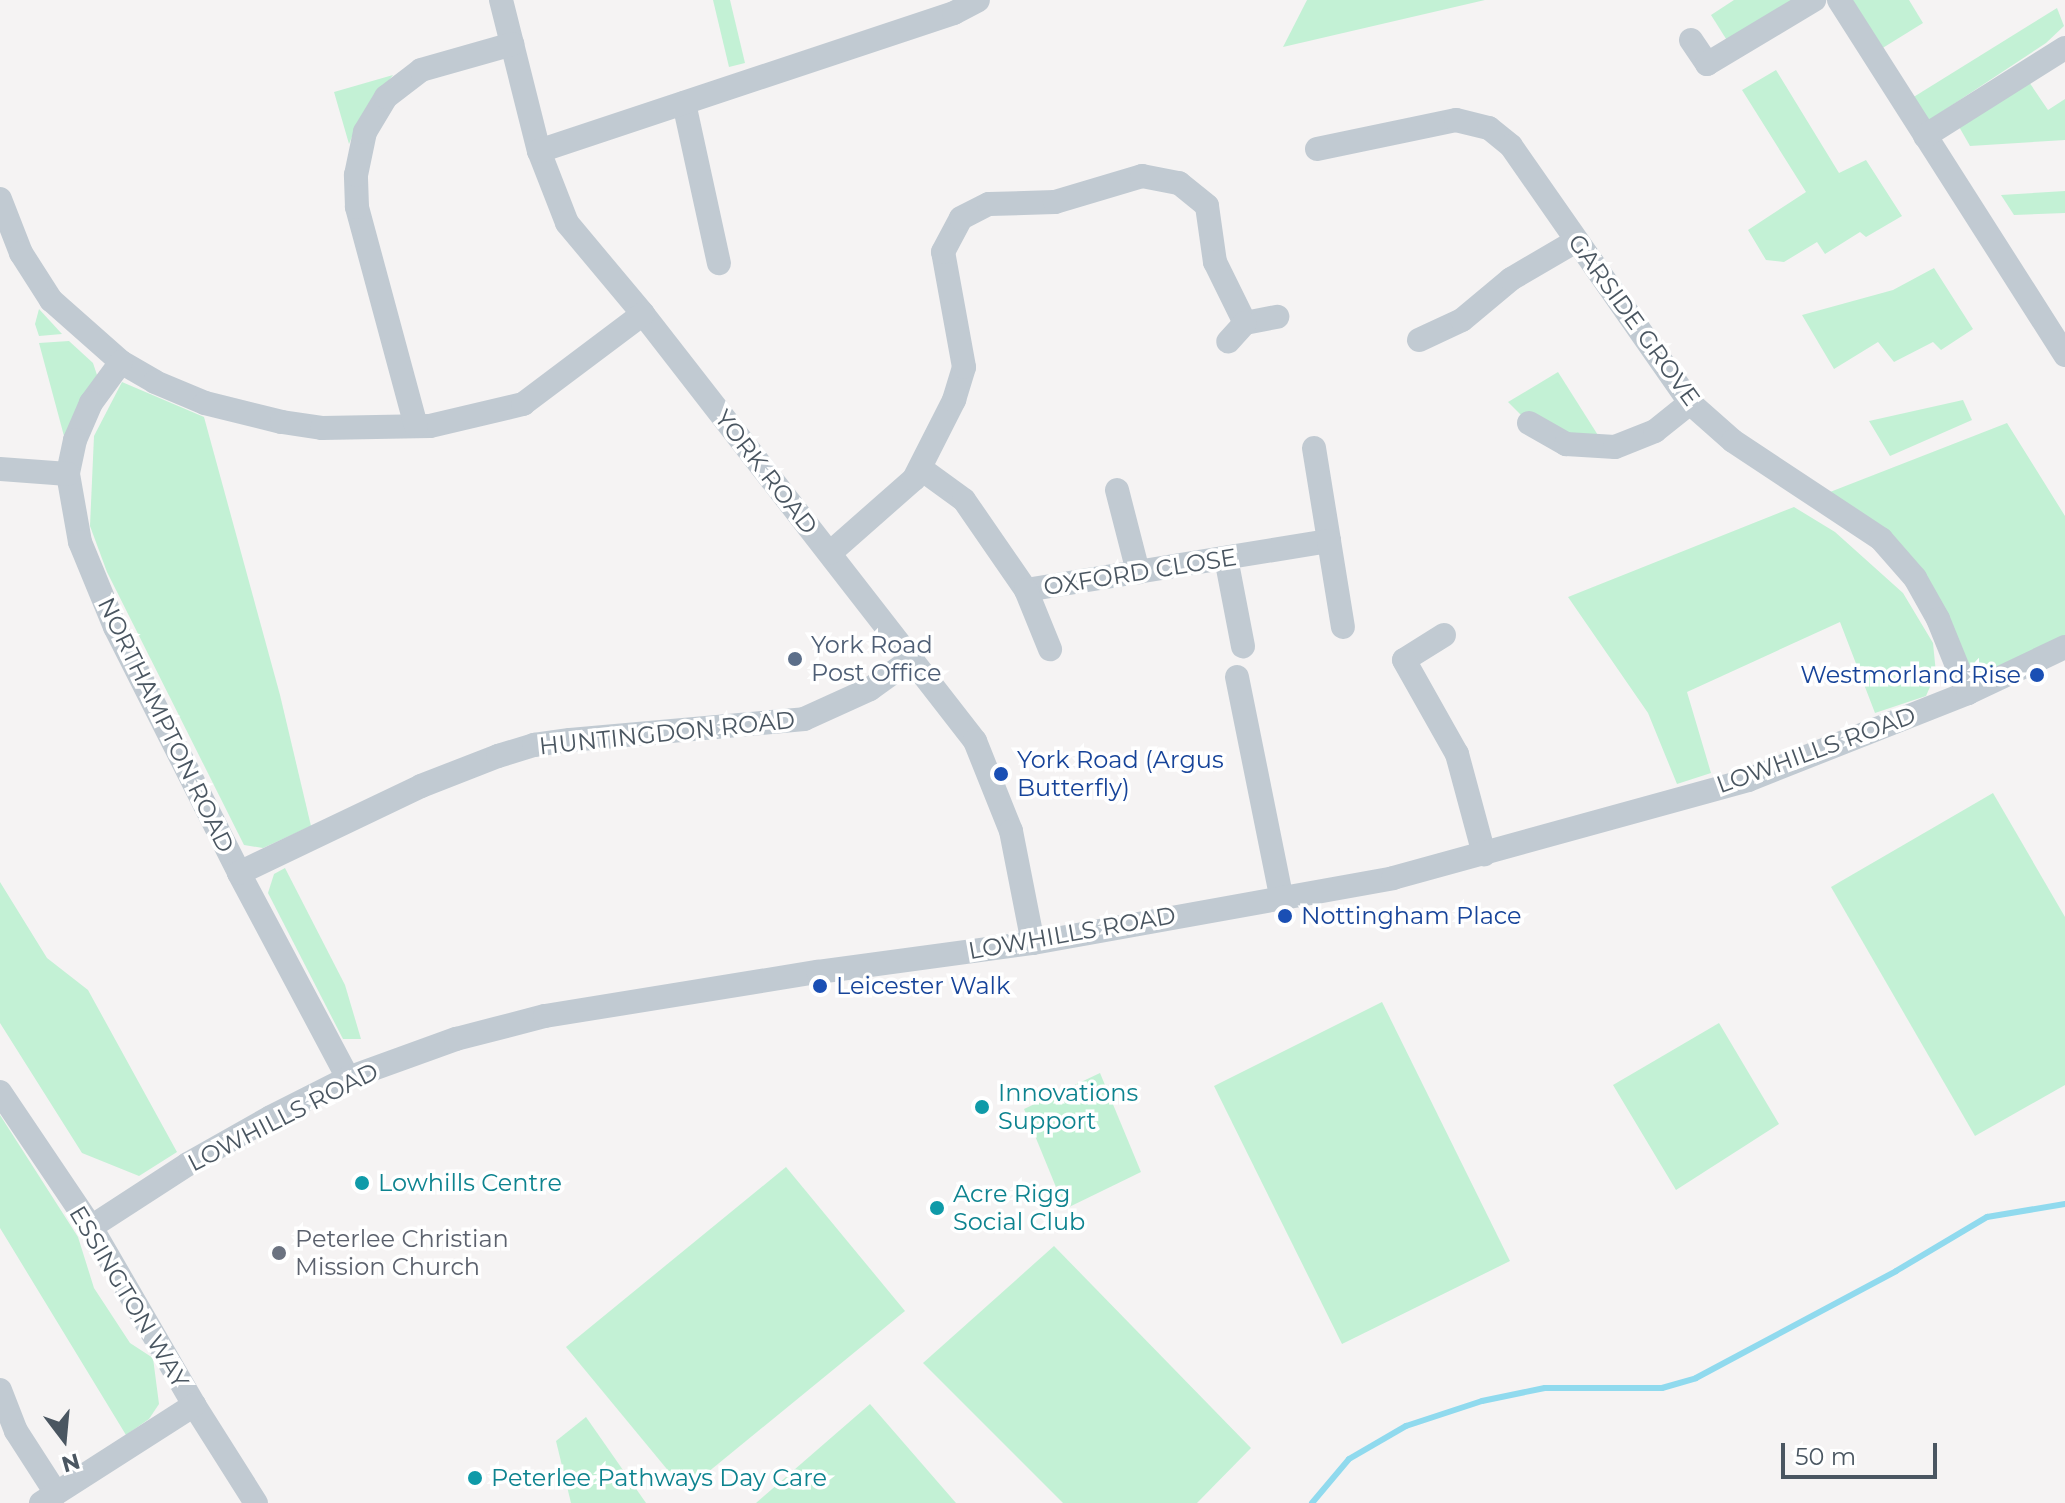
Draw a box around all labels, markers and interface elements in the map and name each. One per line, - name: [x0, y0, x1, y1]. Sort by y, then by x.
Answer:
- street label: GARSIDE GROVE: [1562, 229, 1706, 411]
- street label: YORK ROAD: [709, 404, 823, 540]
- street label: OXFORD CLOSE: [1041, 543, 1239, 601]
- street label: NORTHAMPTON ROAD: [92, 593, 240, 857]
- place label: York Road Post Office: [811, 631, 941, 687]
- marker: York Road Post Office: [786, 650, 804, 668]
- place label: Westmorland Rise: [1800, 661, 2021, 689]
- marker: Westmorland Rise: [2028, 666, 2046, 684]
- street label: LOWHILLS ROAD: [1712, 701, 1920, 799]
- street label: HUNTINGDON ROAD: [538, 705, 796, 761]
- place label: York Road (Argus Butterfly): [1017, 746, 1224, 802]
- marker: York Road (Argus Butterfly): [992, 765, 1010, 783]
- street label: LOWHILLS ROAD: [966, 901, 1178, 965]
- place label: Nottingham Place: [1301, 902, 1522, 930]
- marker: Nottingham Place: [1276, 907, 1294, 925]
- place label: Leicester Walk: [836, 972, 1010, 1000]
- marker: Leicester Walk: [811, 977, 829, 995]
- street label: LOWHILLS ROAD: [183, 1057, 383, 1177]
- place label: Innovations Support: [998, 1079, 1138, 1135]
- marker: Innovations Support: [973, 1098, 991, 1116]
- place label: Lowhills Centre: [378, 1169, 562, 1197]
- marker: Lowhills Centre: [353, 1174, 371, 1192]
- place label: Acre Rigg Social Club: [953, 1180, 1085, 1236]
- marker: Acre Rigg Social Club: [928, 1199, 946, 1217]
- street label: ESSINGTON WAY: [63, 1201, 195, 1393]
- place label: Peterlee Christian Mission Church: [295, 1225, 509, 1281]
- marker: Peterlee Christian Mission Church: [270, 1244, 288, 1262]
- north arrow: [24, 1399, 104, 1479]
- scale bar: [1785, 1427, 1941, 1477]
- text: 50 m: [1795, 1442, 1856, 1471]
- text: N: [58, 1447, 83, 1478]
- place label: Peterlee Pathways Day Care: [491, 1464, 827, 1492]
- marker: Peterlee Pathways Day Care: [466, 1469, 484, 1487]

